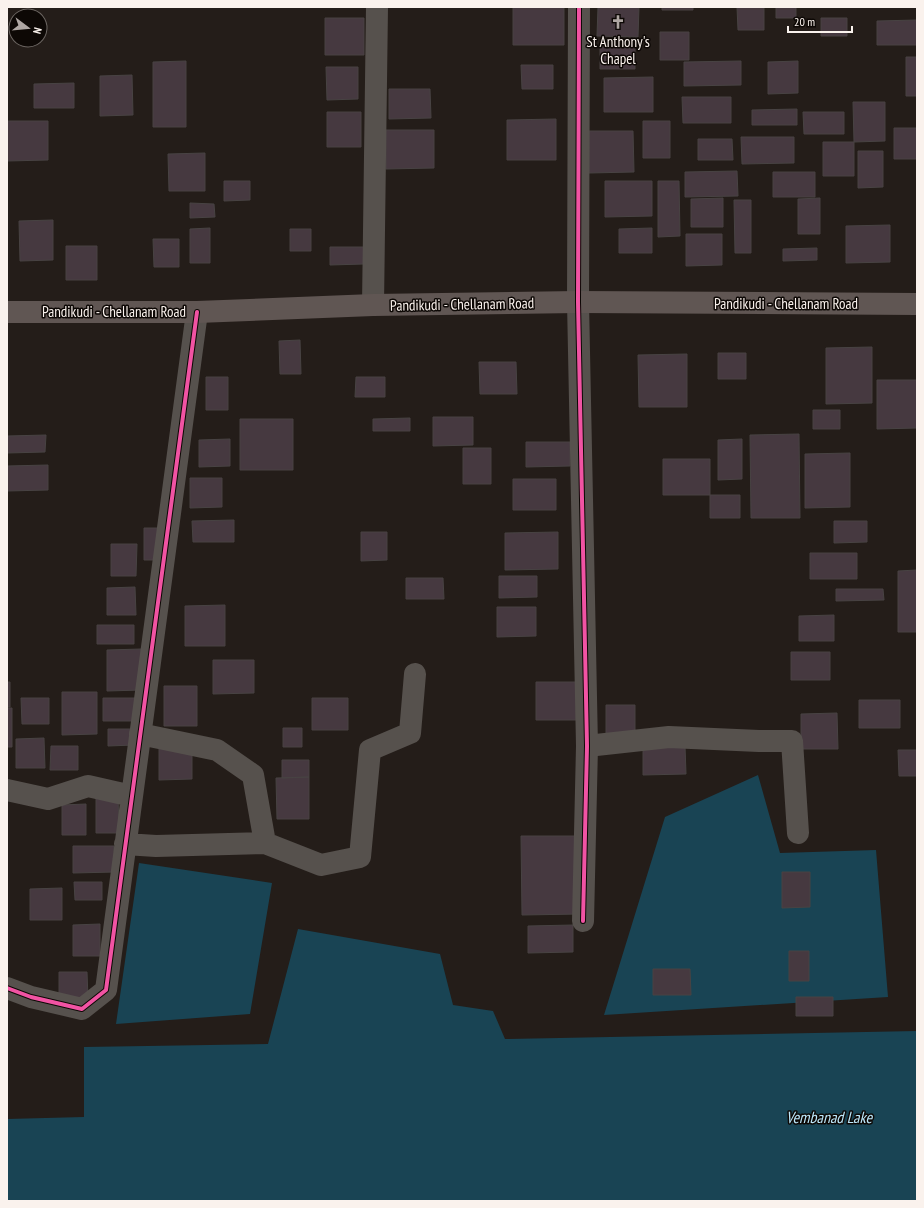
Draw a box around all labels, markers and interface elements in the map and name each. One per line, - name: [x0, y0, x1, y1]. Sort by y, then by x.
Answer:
- north arrow: [8, 8, 48, 48]
- scale bar: [788, 8, 852, 34]
- church icon: St Anthony's Chapel: [610, 14, 626, 30]
- text: 20 m: [794, 14, 815, 29]
- text: N: [30, 26, 45, 36]
- place label: St Anthony's Chapel: [586, 32, 650, 68]
- street label: Pandikudi - Chellanam Road: [390, 293, 534, 315]
- street label: Pandikudi - Chellanam Road: [714, 294, 858, 313]
- street label: Pandikudi - Chellanam Road: [42, 302, 186, 321]
- water label: Vembanad Lake: [786, 1107, 873, 1127]

